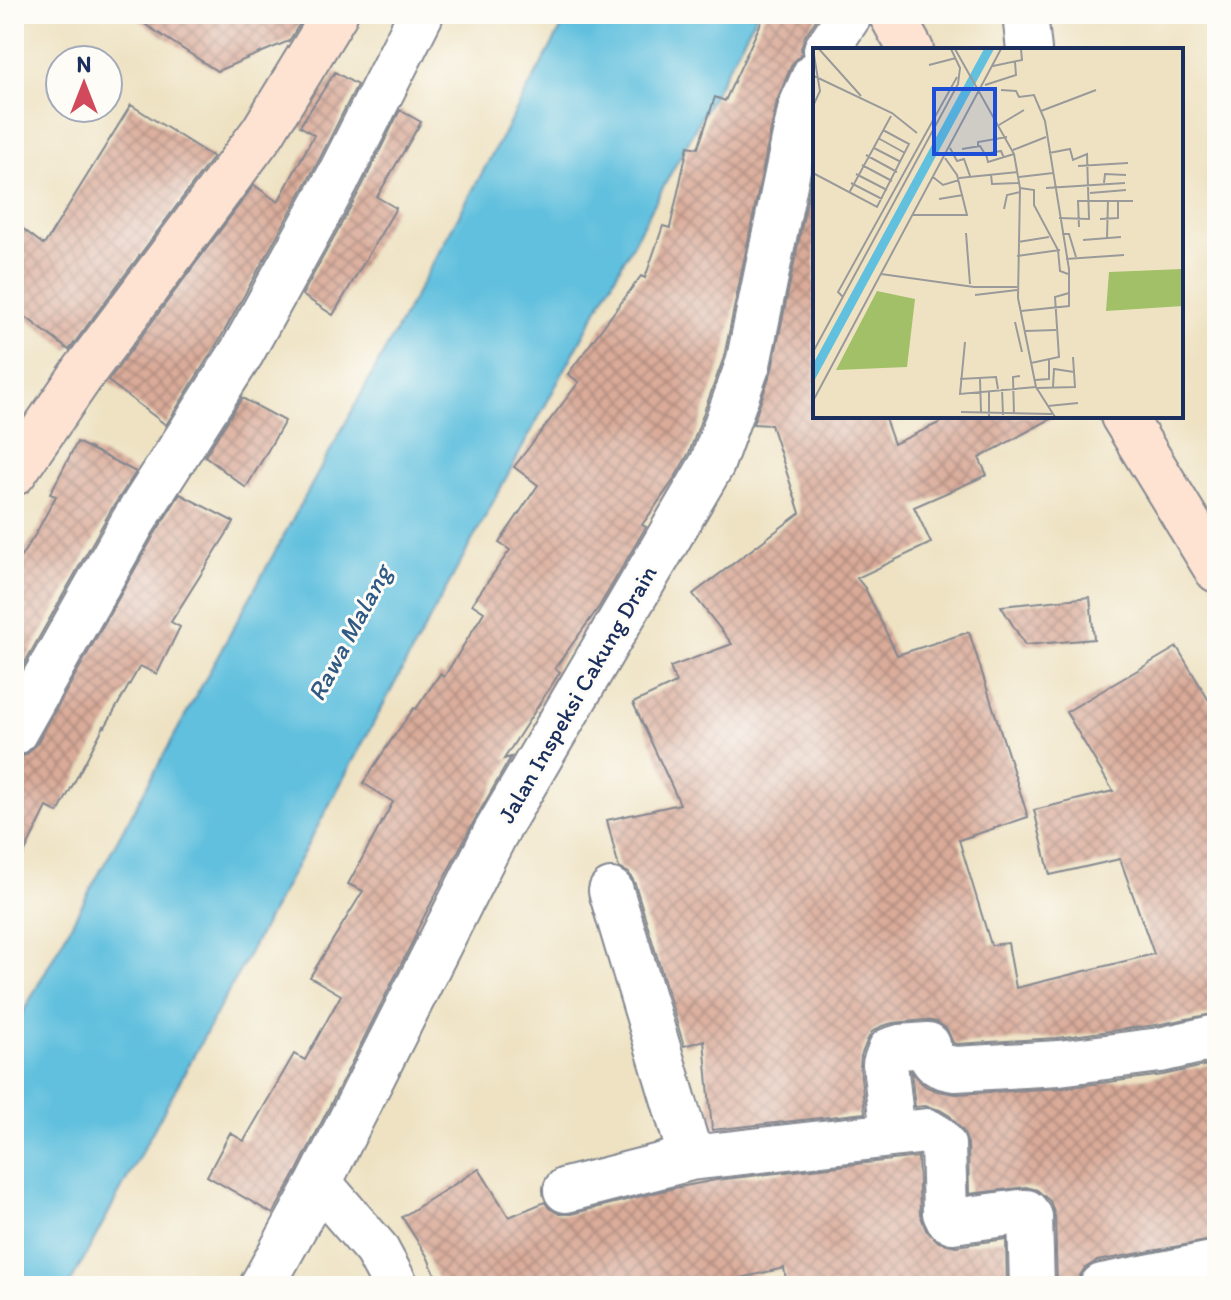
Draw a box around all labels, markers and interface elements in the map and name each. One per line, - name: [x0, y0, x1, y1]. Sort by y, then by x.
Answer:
- north arrow: [44, 44, 124, 124]
- inset map: [813, 48, 1183, 418]
- text: N: [77, 51, 91, 78]
- water label: Rawa Malang: [300, 557, 399, 706]
- street label: Jalan Inspeksi Cakung Drain: [491, 560, 663, 828]

